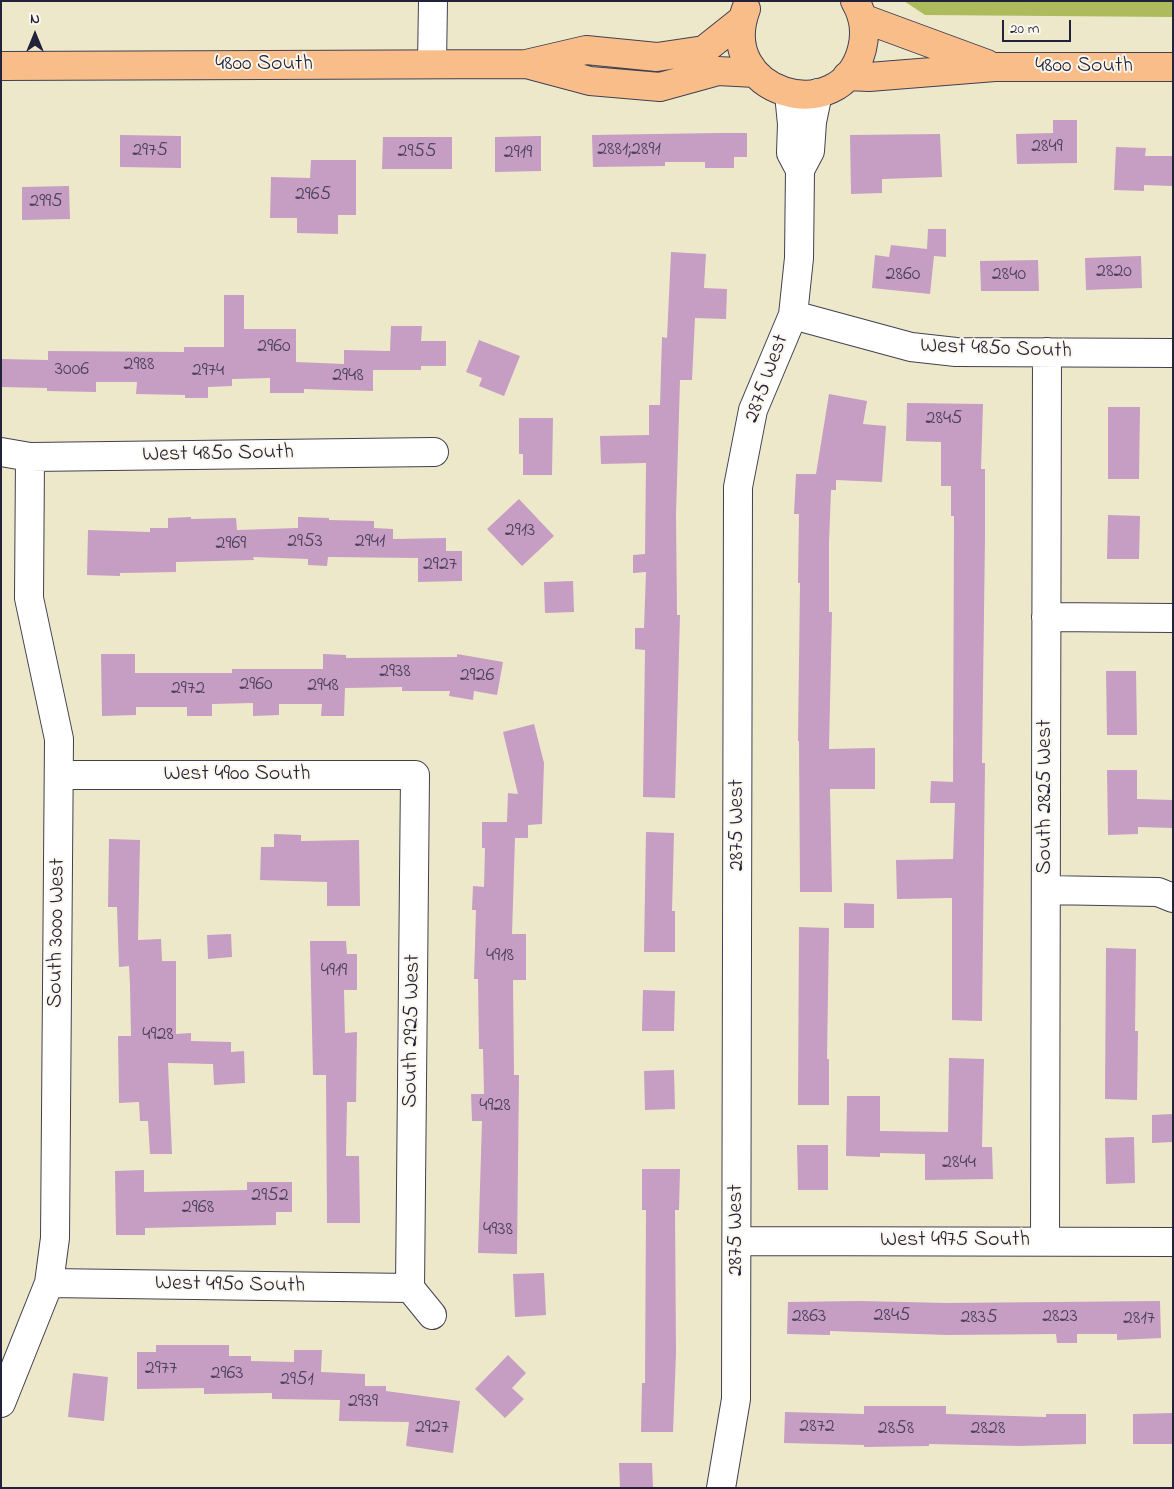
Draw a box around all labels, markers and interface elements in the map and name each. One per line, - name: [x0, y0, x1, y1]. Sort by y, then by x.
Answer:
- text: N: [30, 9, 40, 30]
- north arrow: [10, 10, 60, 60]
- scale bar: [1004, 10, 1073, 42]
- text: 20 m: [1010, 18, 1039, 40]
- street label: 4800 South: [215, 52, 313, 78]
- street label: 4800 South: [1035, 54, 1133, 80]
- house number: 2849: [1031, 136, 1063, 160]
- house number: 2881;2891: [597, 139, 661, 163]
- house number: 2975: [132, 140, 168, 164]
- house number: 2955: [398, 141, 436, 165]
- house number: 2919: [504, 142, 532, 166]
- house number: 2965: [295, 184, 331, 208]
- house number: 2995: [29, 191, 63, 215]
- house number: 2820: [1096, 261, 1132, 285]
- house number: 2860: [886, 264, 920, 288]
- house number: 2840: [992, 264, 1026, 288]
- street label: 2875 West: [740, 331, 796, 427]
- street label: West 4850 South: [920, 334, 1072, 366]
- house number: 2960: [257, 336, 291, 360]
- house number: 2988: [124, 354, 154, 378]
- house number: 3006: [55, 359, 89, 383]
- house number: 2974: [192, 360, 224, 384]
- house number: 2948: [332, 365, 364, 389]
- house number: 2845: [925, 408, 963, 432]
- street label: West 4850 South: [142, 440, 294, 470]
- house number: 2913: [505, 520, 535, 544]
- house number: 2953: [287, 531, 323, 555]
- house number: 2941: [355, 531, 385, 555]
- house number: 2969: [216, 533, 246, 557]
- house number: 2927: [423, 554, 457, 578]
- house number: 2938: [379, 661, 411, 685]
- house number: 2926: [460, 665, 494, 689]
- house number: 2960: [239, 674, 273, 698]
- house number: 2948: [307, 675, 339, 699]
- house number: 2972: [171, 678, 205, 702]
- street label: South 2825 West: [1033, 719, 1059, 875]
- street label: West 4900 South: [163, 762, 311, 788]
- street label: 2875 West: [725, 779, 751, 871]
- street label: South 3000 West: [43, 858, 73, 1008]
- house number: 4918: [486, 945, 514, 969]
- street label: South 2925 West: [398, 954, 428, 1108]
- house number: 4919: [321, 960, 347, 984]
- house number: 4928: [142, 1024, 174, 1048]
- house number: 4928: [479, 1095, 511, 1119]
- house number: 2844: [942, 1152, 976, 1176]
- street label: 2875 West: [724, 1184, 750, 1276]
- house number: 2952: [251, 1185, 289, 1209]
- house number: 2968: [182, 1197, 214, 1221]
- house number: 4938: [483, 1219, 513, 1243]
- street label: West 4975 South: [880, 1228, 1030, 1254]
- street label: West 4950 South: [155, 1271, 305, 1301]
- house number: 2845: [873, 1305, 911, 1329]
- house number: 2863: [792, 1306, 826, 1330]
- house number: 2823: [1042, 1306, 1078, 1330]
- house number: 2835: [960, 1307, 998, 1331]
- house number: 2817: [1123, 1308, 1155, 1332]
- house number: 2977: [145, 1358, 177, 1382]
- house number: 2963: [210, 1363, 244, 1387]
- house number: 2951: [280, 1369, 314, 1393]
- house number: 2939: [348, 1391, 378, 1415]
- house number: 2872: [799, 1416, 835, 1440]
- house number: 2927: [415, 1417, 449, 1441]
- house number: 2858: [878, 1418, 914, 1442]
- house number: 2828: [971, 1418, 1005, 1442]

